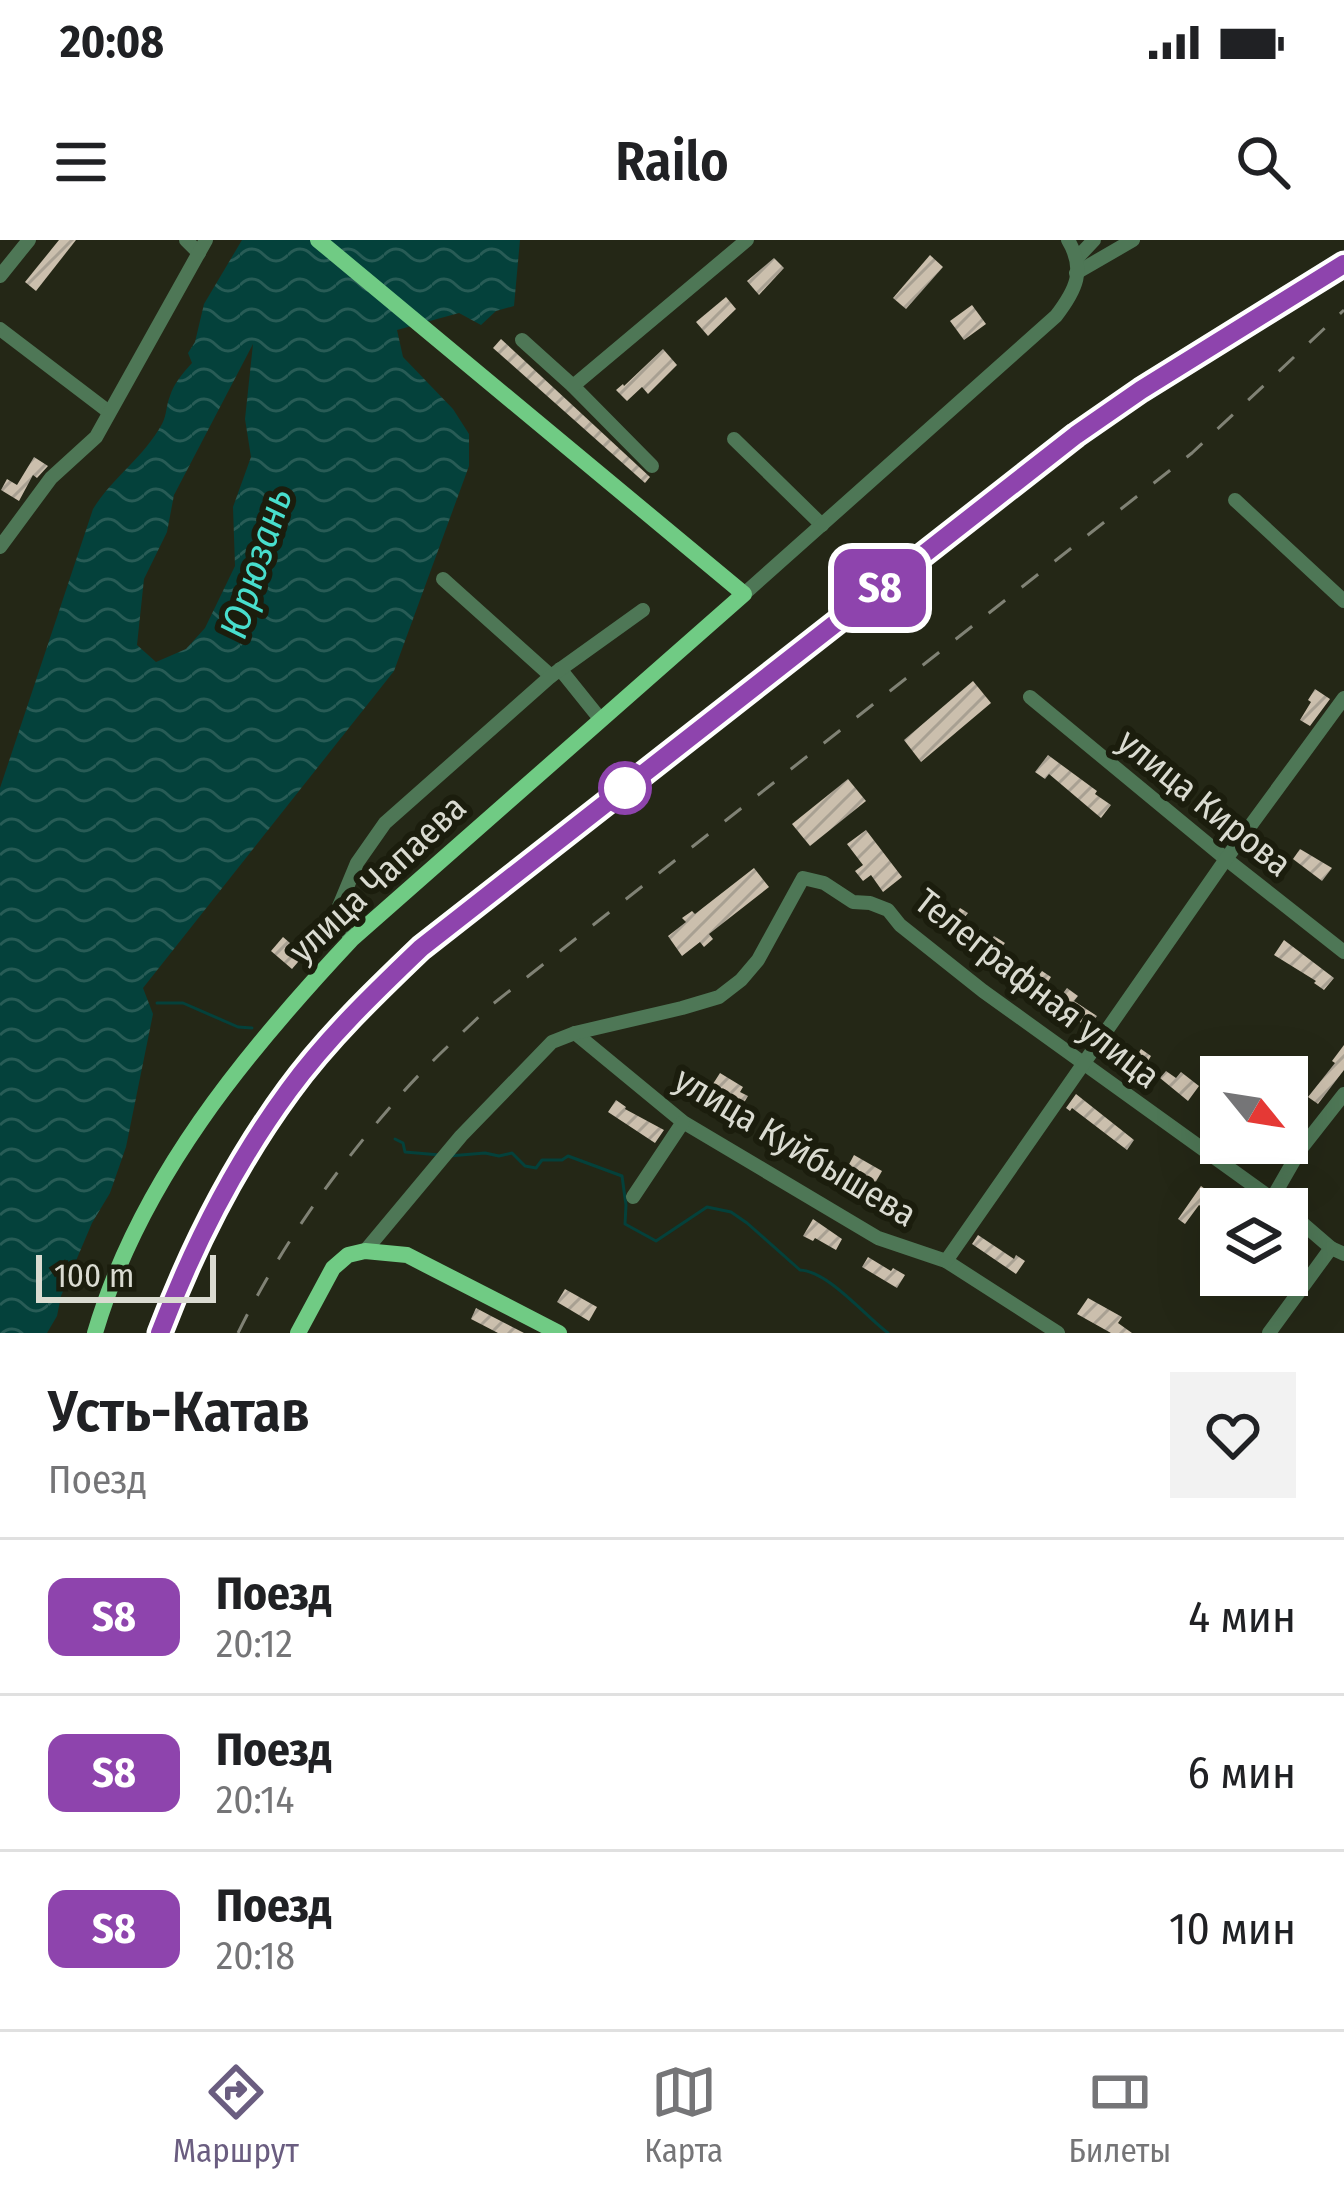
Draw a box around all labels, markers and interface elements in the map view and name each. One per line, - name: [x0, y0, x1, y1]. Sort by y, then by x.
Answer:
- text: 20:08: [60, 15, 164, 69]
- icon: menu: [48, 129, 114, 195]
- icon: search: [1230, 129, 1296, 195]
- text: Railo: [615, 130, 729, 194]
- water label: Юрюзань: [210, 483, 302, 644]
- line badge: S8: [826, 549, 934, 627]
- text: S8: [858, 563, 902, 613]
- street label: улица Кирова: [1109, 719, 1300, 886]
- unlabelled marker: [600, 763, 650, 813]
- street label: улица Чапаева: [280, 786, 475, 972]
- street label: Телеграфная улица: [906, 880, 1169, 1098]
- north arrow: [1200, 1056, 1308, 1164]
- map controls: [1200, 1056, 1308, 1296]
- street label: улица Куйбышева: [667, 1057, 924, 1236]
- button: layers: [1200, 1188, 1308, 1296]
- scale bar: [36, 1249, 216, 1302]
- text: 100 m: [54, 1256, 134, 1296]
- button: heart: [1170, 1372, 1296, 1498]
- text: Усть-Катав: [48, 1378, 310, 1446]
- text: Поезд: [48, 1457, 147, 1503]
- text: Поезд: [216, 1567, 332, 1621]
- text: 4 мин: [1188, 1590, 1296, 1644]
- text: S8: [92, 1592, 136, 1642]
- text: 20:12: [216, 1621, 293, 1667]
- text: Поезд: [216, 1723, 332, 1777]
- text: 6 мин: [1188, 1746, 1296, 1800]
- text: S8: [92, 1748, 136, 1798]
- text: 20:14: [216, 1777, 294, 1823]
- text: Поезд: [216, 1879, 332, 1933]
- text: 10 мин: [1169, 1902, 1296, 1956]
- text: S8: [92, 1904, 136, 1954]
- text: 20:18: [216, 1933, 295, 1979]
- tab: Маршрут: [173, 2059, 299, 2171]
- tab: Карта: [644, 2059, 723, 2171]
- tab: Билеты: [1068, 2059, 1171, 2171]

